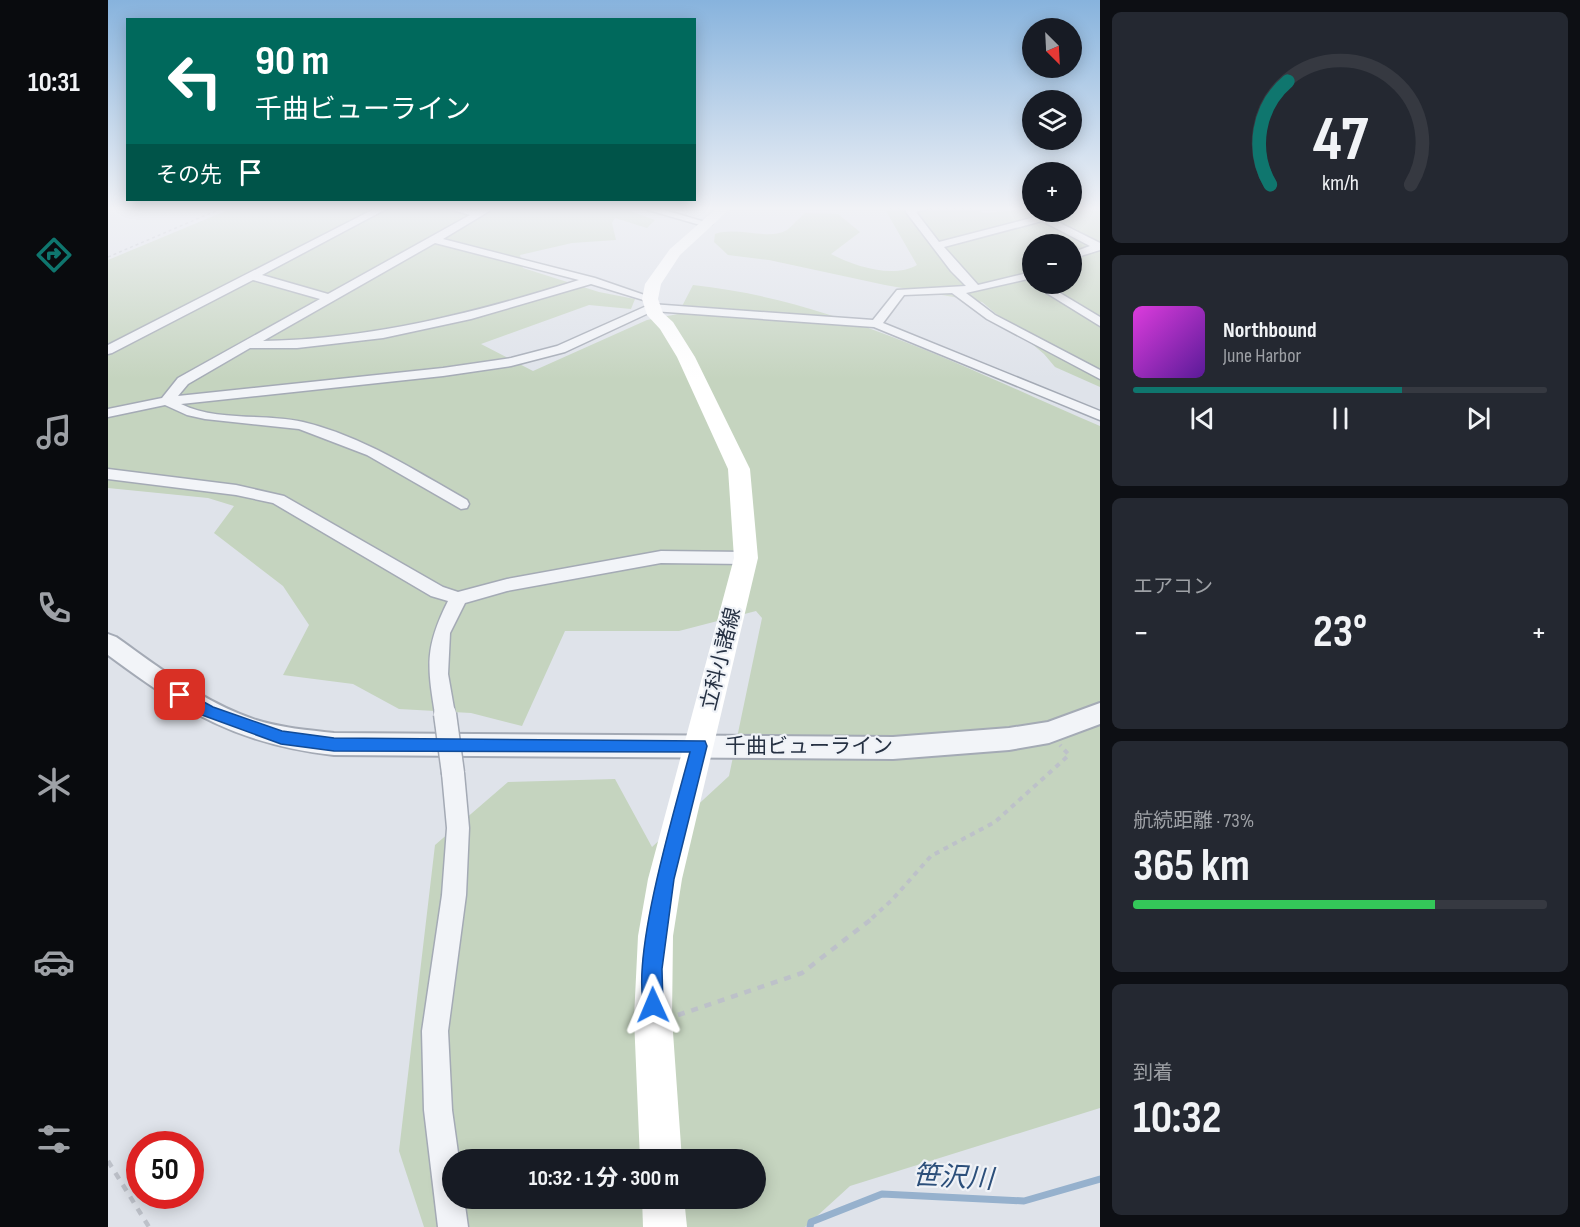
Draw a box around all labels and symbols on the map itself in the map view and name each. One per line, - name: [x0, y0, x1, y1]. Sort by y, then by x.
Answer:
- north arrow: [1022, 18, 1082, 78]
- street label: 立科小諸線: [696, 605, 746, 713]
- pin: [154, 669, 205, 720]
- street label: 千曲ビューライン: [725, 734, 893, 759]
- position arrow: [621, 973, 685, 1037]
- speed limit sign: 50: [126, 1131, 204, 1209]
- water label: 笹沢川: [912, 1160, 997, 1196]

